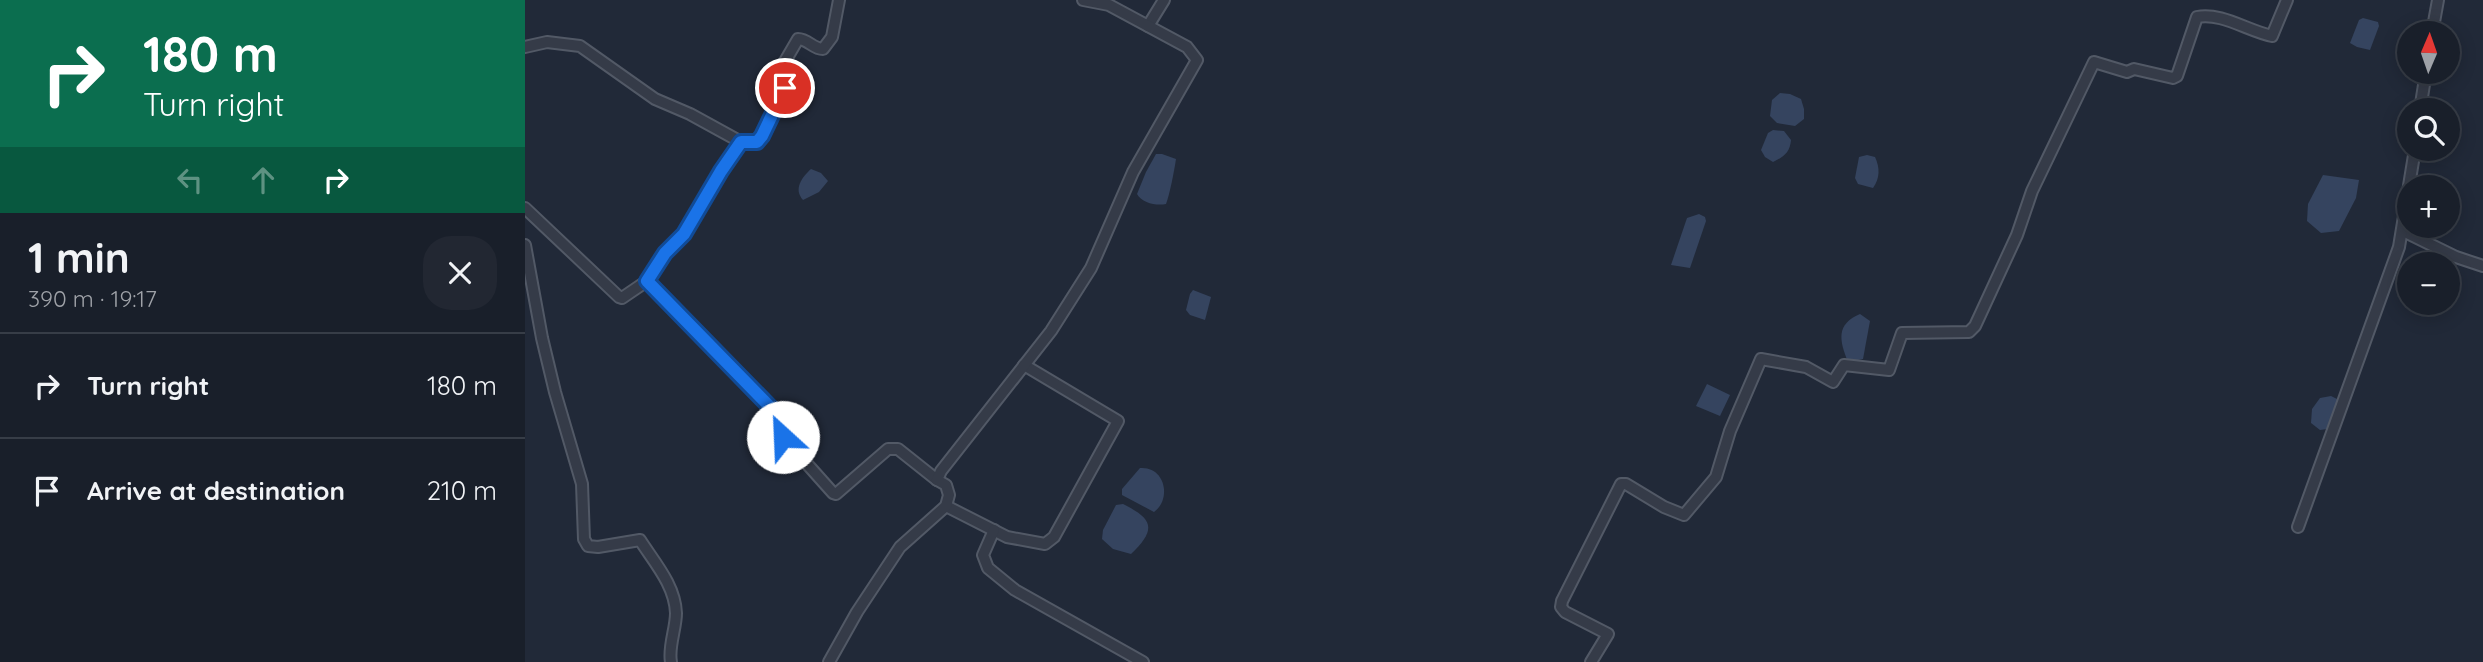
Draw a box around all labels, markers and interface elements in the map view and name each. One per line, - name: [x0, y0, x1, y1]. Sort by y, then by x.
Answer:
- north arrow: [2397, 21, 2461, 84]
- map controls: [2397, 21, 2460, 315]
- text: 180 m: [143, 23, 278, 84]
- icon: right: [28, 28, 119, 119]
- pin: [755, 58, 815, 118]
- icon: arrive: [766, 69, 804, 107]
- text: Turn right: [143, 84, 284, 124]
- button: search: [2397, 98, 2460, 161]
- icon: left: [171, 161, 209, 199]
- icon: ahead: [244, 161, 282, 199]
- icon: right: [317, 161, 355, 199]
- button: +: [2397, 175, 2460, 238]
- text: 1 min: [28, 231, 130, 284]
- button: close: [423, 236, 497, 310]
- button: −: [2397, 252, 2460, 315]
- text: 390 m · 19:17: [28, 284, 157, 313]
- icon: right: [28, 367, 66, 405]
- text: Turn right: [87, 369, 209, 402]
- text: 180 m: [427, 369, 497, 402]
- position arrow: [746, 400, 820, 474]
- icon: arrive: [28, 472, 66, 510]
- text: Arrive at destination: [87, 474, 345, 507]
- text: 210 m: [427, 474, 497, 507]

